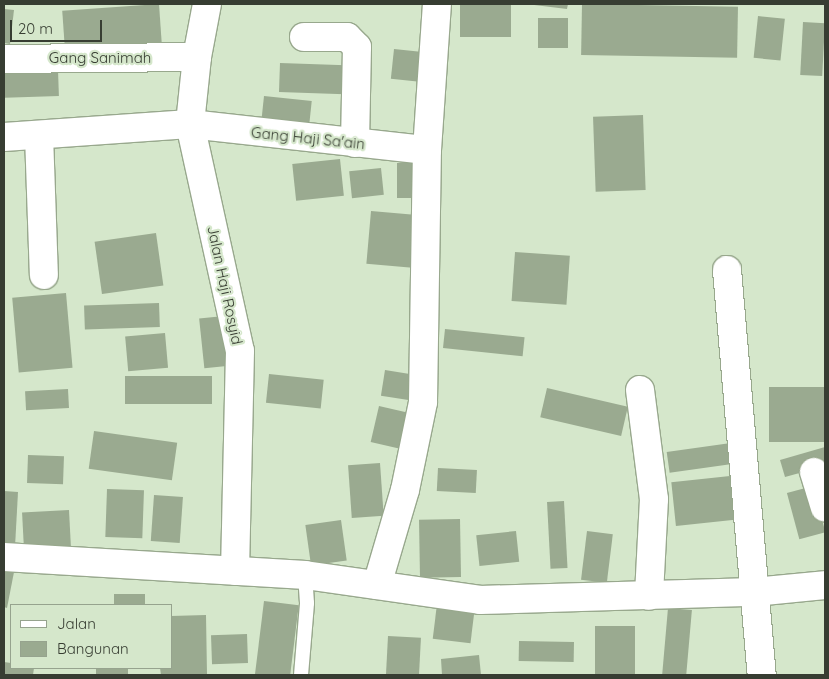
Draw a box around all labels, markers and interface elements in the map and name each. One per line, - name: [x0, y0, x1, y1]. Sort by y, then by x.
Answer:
- scale bar: [12, 10, 105, 42]
- text: 20 m: [18, 19, 53, 38]
- street label: Gang Sanimah: [49, 49, 151, 67]
- street label: Gang Haji Sa'ain: [250, 123, 366, 153]
- street label: Jalan Haji Rosyid: [204, 224, 246, 346]
- legend: [10, 604, 172, 669]
- text: Jalan: [57, 614, 96, 633]
- text: Bangunan: [57, 639, 129, 658]

